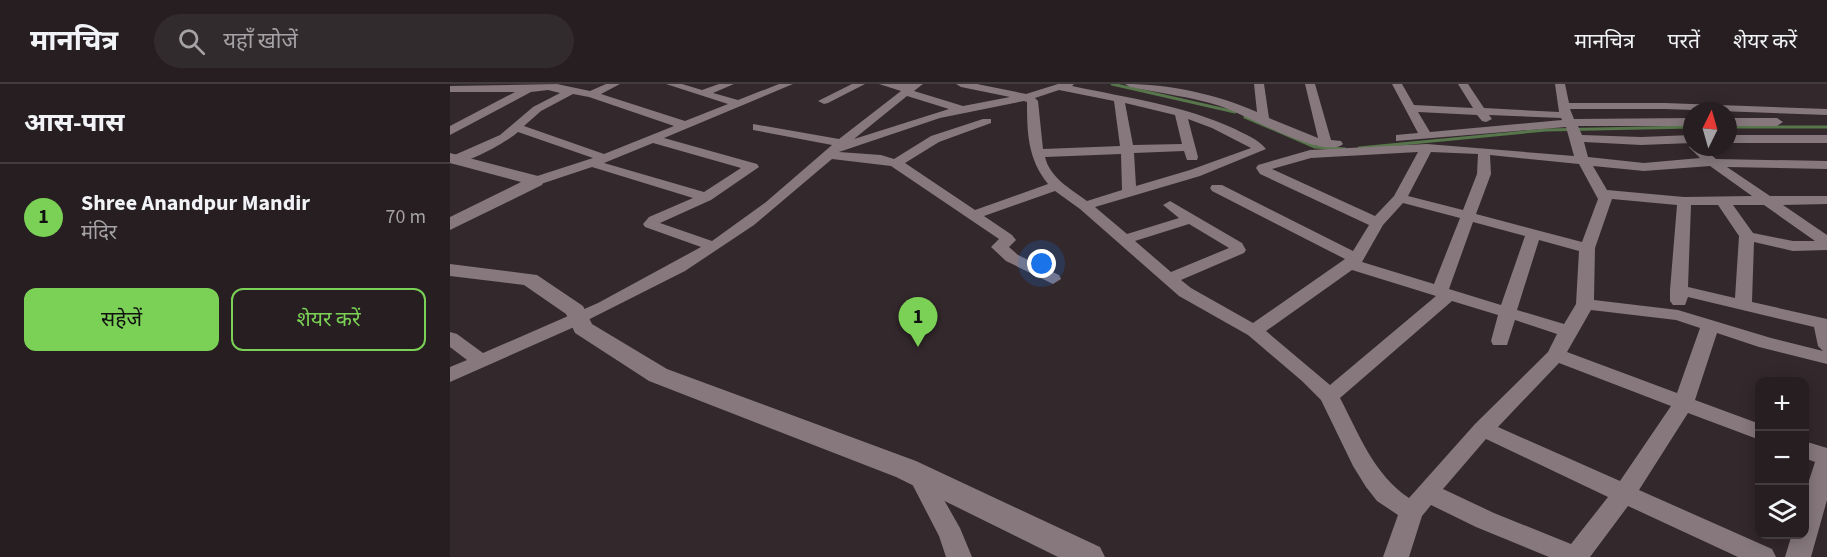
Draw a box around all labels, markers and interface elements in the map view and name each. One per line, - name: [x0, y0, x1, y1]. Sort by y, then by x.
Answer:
- search box: [154, 14, 574, 68]
- text: मानचित्र: [30, 21, 118, 61]
- icon: search: [175, 25, 208, 58]
- text: यहाँ खोजें: [223, 25, 298, 57]
- text: मानचित्र: [1575, 26, 1635, 56]
- text: परतें: [1668, 26, 1700, 56]
- text: शेयर करें: [1733, 26, 1797, 56]
- north arrow: [1683, 102, 1737, 156]
- text: आस-पास: [24, 104, 124, 141]
- text: Shree Anandpur Mandir: [81, 187, 310, 219]
- text: 1: [38, 203, 49, 231]
- text: 70 m: [386, 203, 426, 231]
- text: मंदिर: [81, 219, 117, 247]
- your location: [1027, 249, 1056, 278]
- button: सहेजें: [24, 288, 219, 351]
- button: शेयर करें: [231, 288, 426, 351]
- pin: 1: [898, 298, 938, 347]
- map controls: [1755, 377, 1809, 539]
- button: +: [1755, 377, 1809, 431]
- button: −: [1755, 431, 1809, 485]
- button: layers: [1755, 485, 1809, 539]

